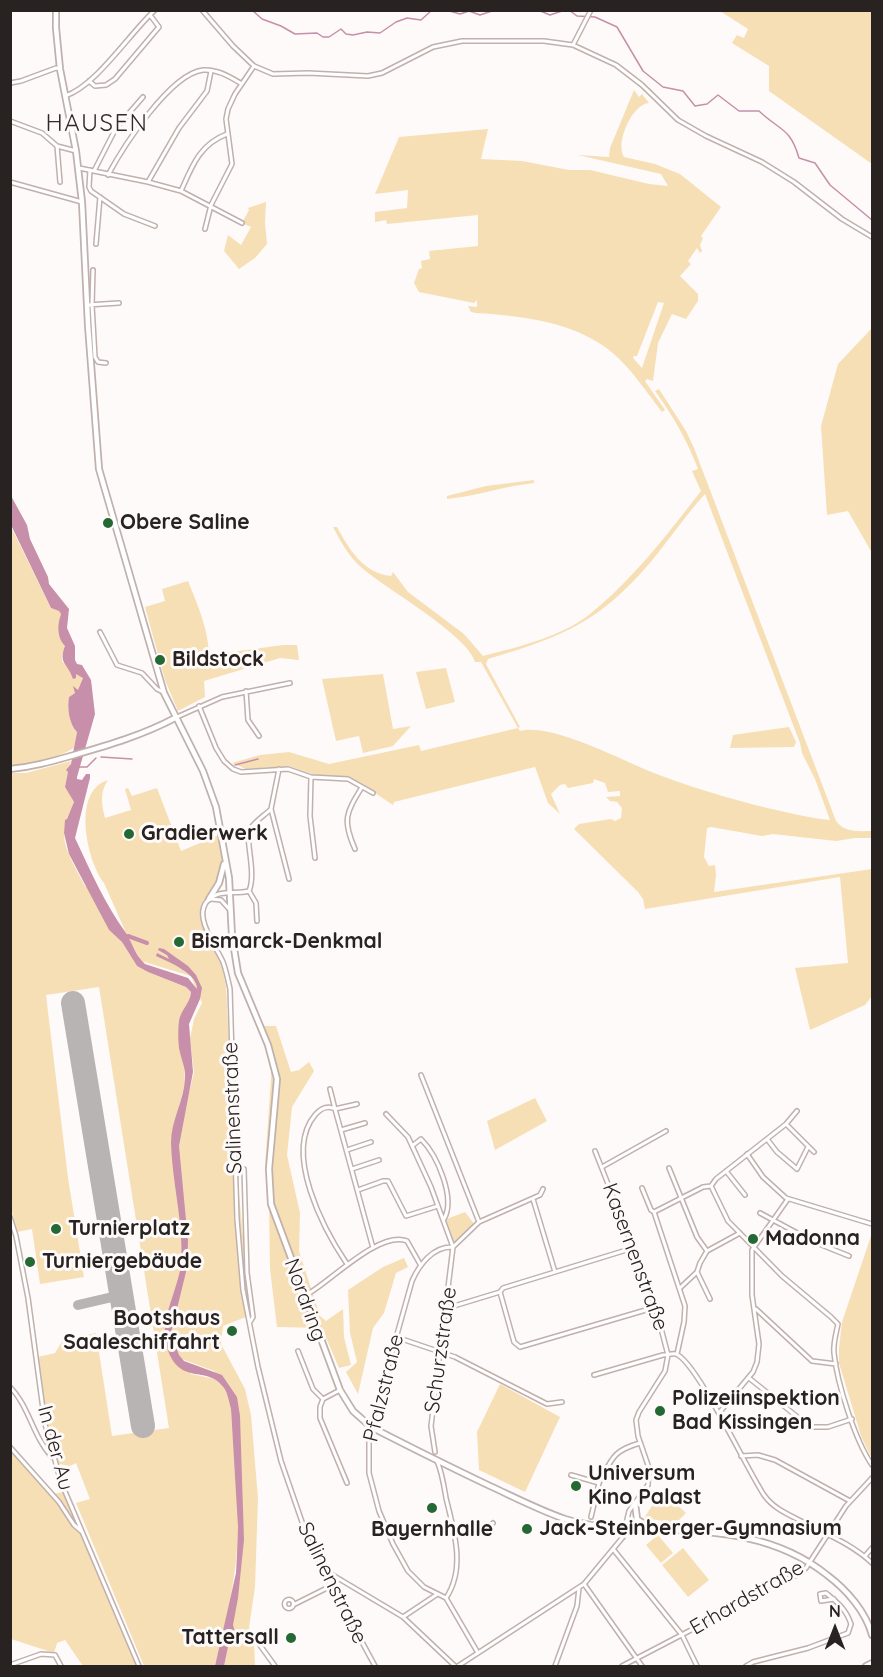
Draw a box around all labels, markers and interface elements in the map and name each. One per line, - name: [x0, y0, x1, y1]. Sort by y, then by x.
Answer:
- district label: HAUSEN: [45, 110, 149, 138]
- place label: Obere Saline: [120, 510, 250, 536]
- marker: Obere Saline: [101, 516, 115, 530]
- place label: Bildstock: [172, 647, 264, 673]
- marker: Bildstock: [153, 653, 167, 667]
- place label: Gradierwerk: [141, 821, 268, 847]
- marker: Gradierwerk: [122, 827, 136, 841]
- place label: Bismarck-Denkmal: [191, 929, 382, 955]
- marker: Bismarck-Denkmal: [172, 935, 186, 949]
- street label: Salinenstraße: [218, 1042, 248, 1174]
- street label: Kasernenstraße: [597, 1180, 673, 1334]
- place label: Turnierplatz: [68, 1216, 190, 1242]
- marker: Turnierplatz: [49, 1222, 63, 1236]
- place label: Madonna: [765, 1226, 860, 1252]
- marker: Madonna: [746, 1232, 760, 1246]
- place label: Turniergebäude: [42, 1249, 202, 1275]
- marker: Turniergebäude: [23, 1255, 37, 1269]
- street label: Nordring: [278, 1255, 332, 1345]
- street label: Schurzstraße: [420, 1285, 462, 1415]
- place label: Bootshaus Saaleschiffahrt: [63, 1306, 220, 1356]
- marker: Bootshaus Saaleschiffahrt: [225, 1324, 239, 1338]
- street label: Pfalzstraße: [358, 1332, 410, 1444]
- place label: Polizeiinspektion Bad Kissingen: [672, 1386, 840, 1436]
- street label: In der Au: [32, 1403, 78, 1493]
- marker: Polizeiinspektion Bad Kissingen: [653, 1404, 667, 1418]
- place label: Universum Kino Palast: [588, 1461, 702, 1511]
- marker: Universum Kino Palast: [569, 1479, 583, 1493]
- marker: Bayernhalle: [425, 1501, 439, 1515]
- place label: Jack-Steinberger-Gymnasium: [539, 1516, 842, 1542]
- place label: Bayernhalle: [371, 1517, 493, 1543]
- street label: Salinenstraße: [292, 1518, 372, 1648]
- marker: Jack-Steinberger-Gymnasium: [520, 1522, 534, 1536]
- street label: Erhardstraße: [686, 1555, 808, 1641]
- north arrow: [805, 1599, 865, 1659]
- text: N: [829, 1601, 841, 1621]
- place label: Tattersall: [181, 1625, 279, 1651]
- marker: Tattersall: [284, 1631, 298, 1645]

